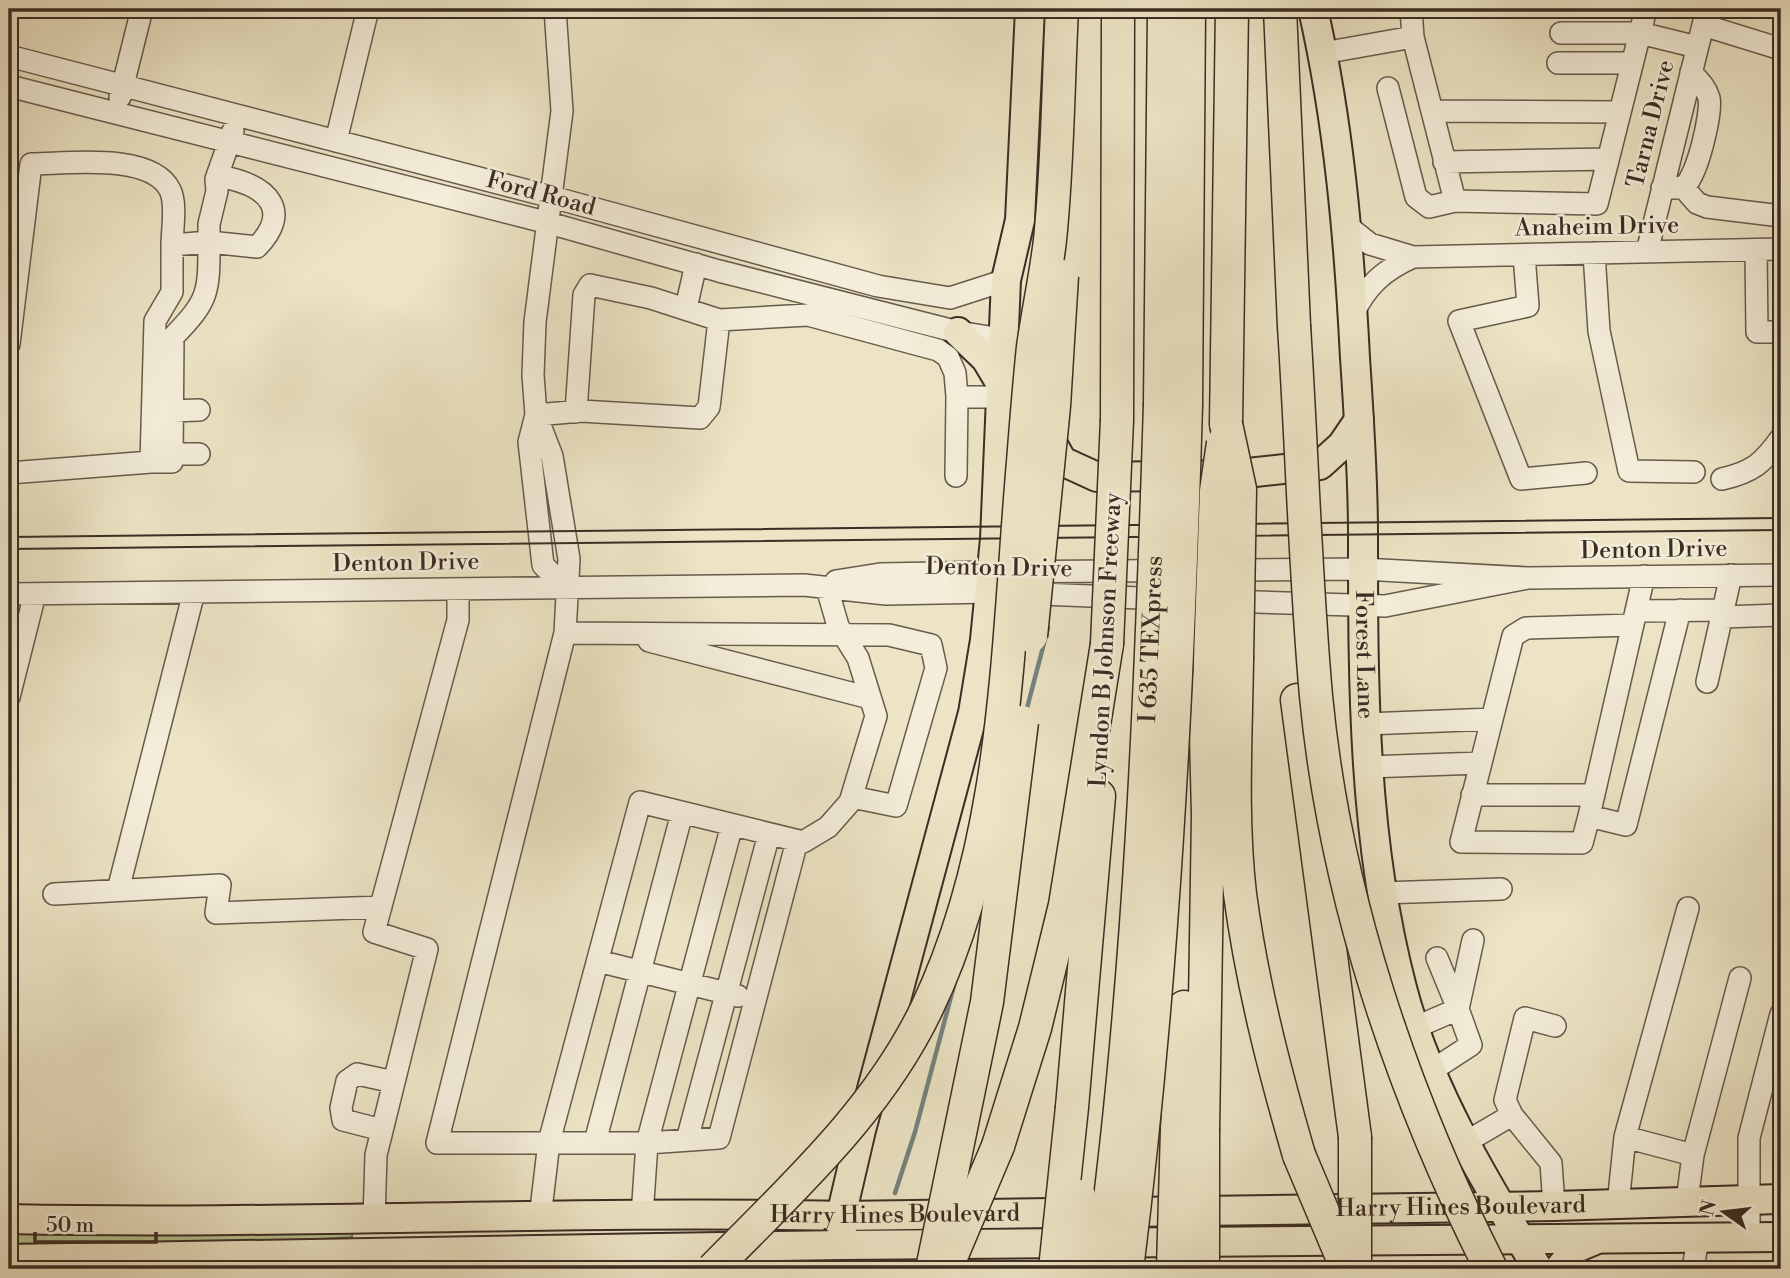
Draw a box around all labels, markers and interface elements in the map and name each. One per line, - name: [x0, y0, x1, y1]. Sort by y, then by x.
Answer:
- street label: Tarna Drive: [1621, 57, 1681, 191]
- street label: Ford Road: [483, 165, 599, 223]
- street label: Anaheim Drive: [1514, 211, 1679, 243]
- street label: Lyndon B Johnson Freeway: [1083, 491, 1129, 788]
- street label: Denton Drive: [1580, 534, 1728, 566]
- street label: Denton Drive: [332, 547, 480, 579]
- street label: Denton Drive: [925, 552, 1073, 584]
- street label: I 635 TEXpress: [1133, 555, 1170, 723]
- street label: Forest Lane: [1348, 590, 1381, 720]
- north arrow: [1688, 1176, 1758, 1246]
- street label: Harry Hines Boulevard: [1336, 1190, 1587, 1224]
- street label: Harry Hines Boulevard: [770, 1198, 1021, 1231]
- text: N: [1695, 1198, 1722, 1218]
- scale bar: [35, 1201, 156, 1245]
- text: 50 m: [46, 1213, 94, 1239]

